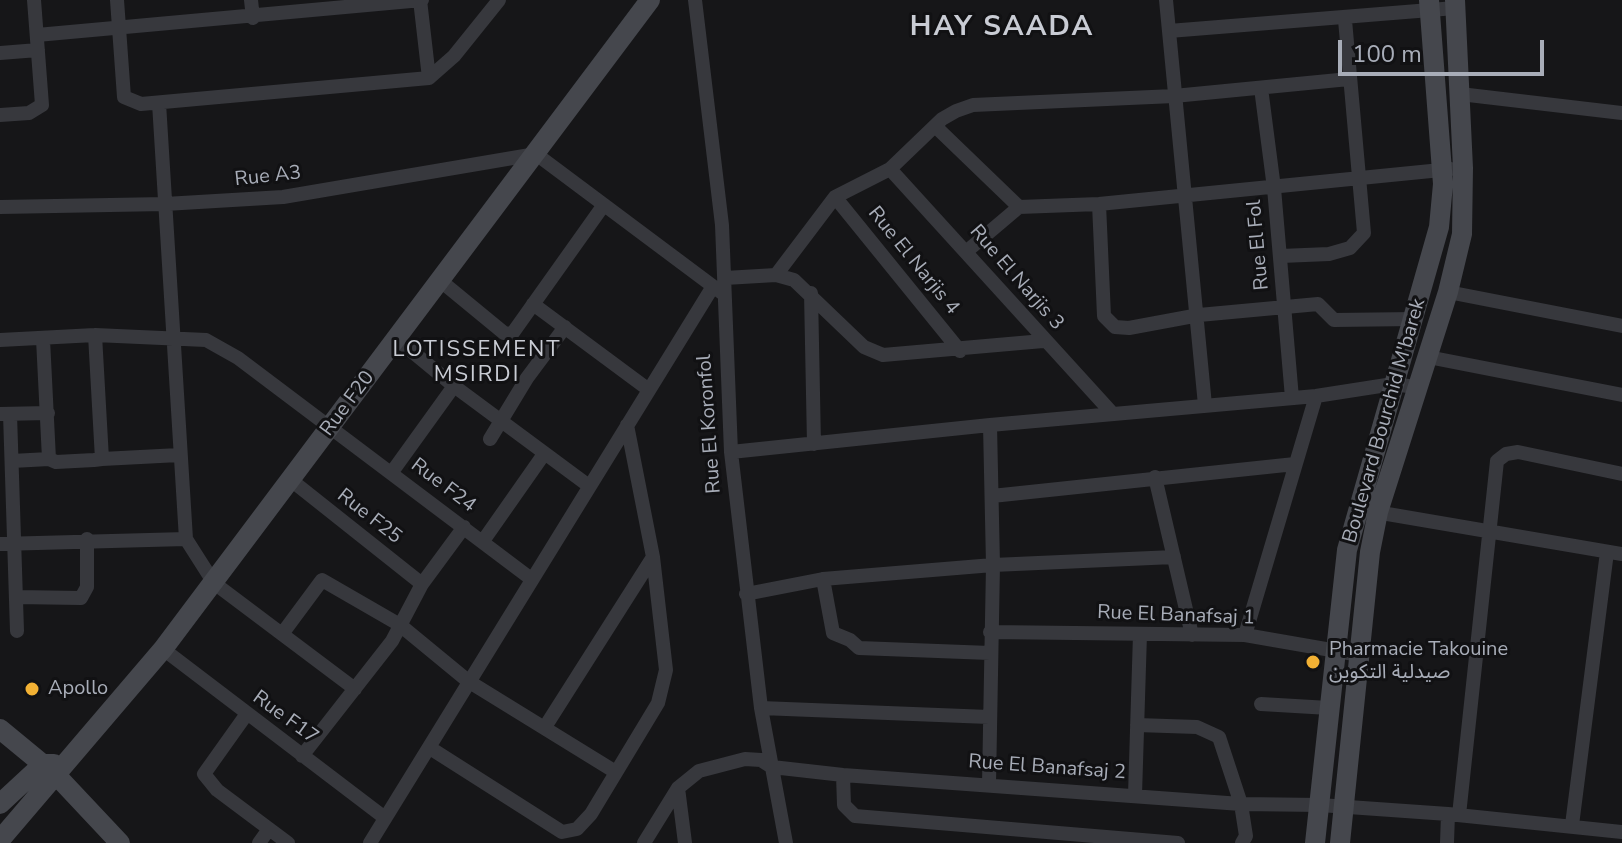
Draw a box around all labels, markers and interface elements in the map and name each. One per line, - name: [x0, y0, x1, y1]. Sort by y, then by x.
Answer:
- district label: HAY SAADA: [910, 11, 1094, 45]
- scale bar: [1342, 24, 1548, 74]
- text: 100 m: [1352, 38, 1422, 70]
- street label: Rue A3: [233, 162, 303, 192]
- street label: Rue El Fol: [1243, 199, 1275, 291]
- street label: Rue El Narjis 4: [862, 202, 964, 320]
- street label: Rue El Narjis 3: [964, 220, 1068, 336]
- street label: Boulevard Bourchid M'barek: [1339, 296, 1431, 546]
- district label: LOTISSEMENT MSIRDI: [393, 338, 561, 390]
- street label: Rue El Koronfol: [693, 354, 727, 494]
- street label: Rue F20: [316, 367, 380, 441]
- street label: Rue F24: [406, 454, 480, 518]
- street label: Rue F25: [332, 484, 406, 550]
- street label: Rue El Banafsaj 1: [1097, 601, 1255, 631]
- place label: Pharmacie Takouine صيدلية التكوين: [1329, 638, 1508, 685]
- marker: Pharmacie Takouine صيدلية التكوين: [1304, 653, 1322, 671]
- place label: Apollo: [48, 677, 108, 701]
- marker: Apollo: [23, 680, 41, 698]
- street label: Rue F17: [247, 686, 323, 750]
- street label: Rue El Banafsaj 2: [967, 751, 1127, 785]

